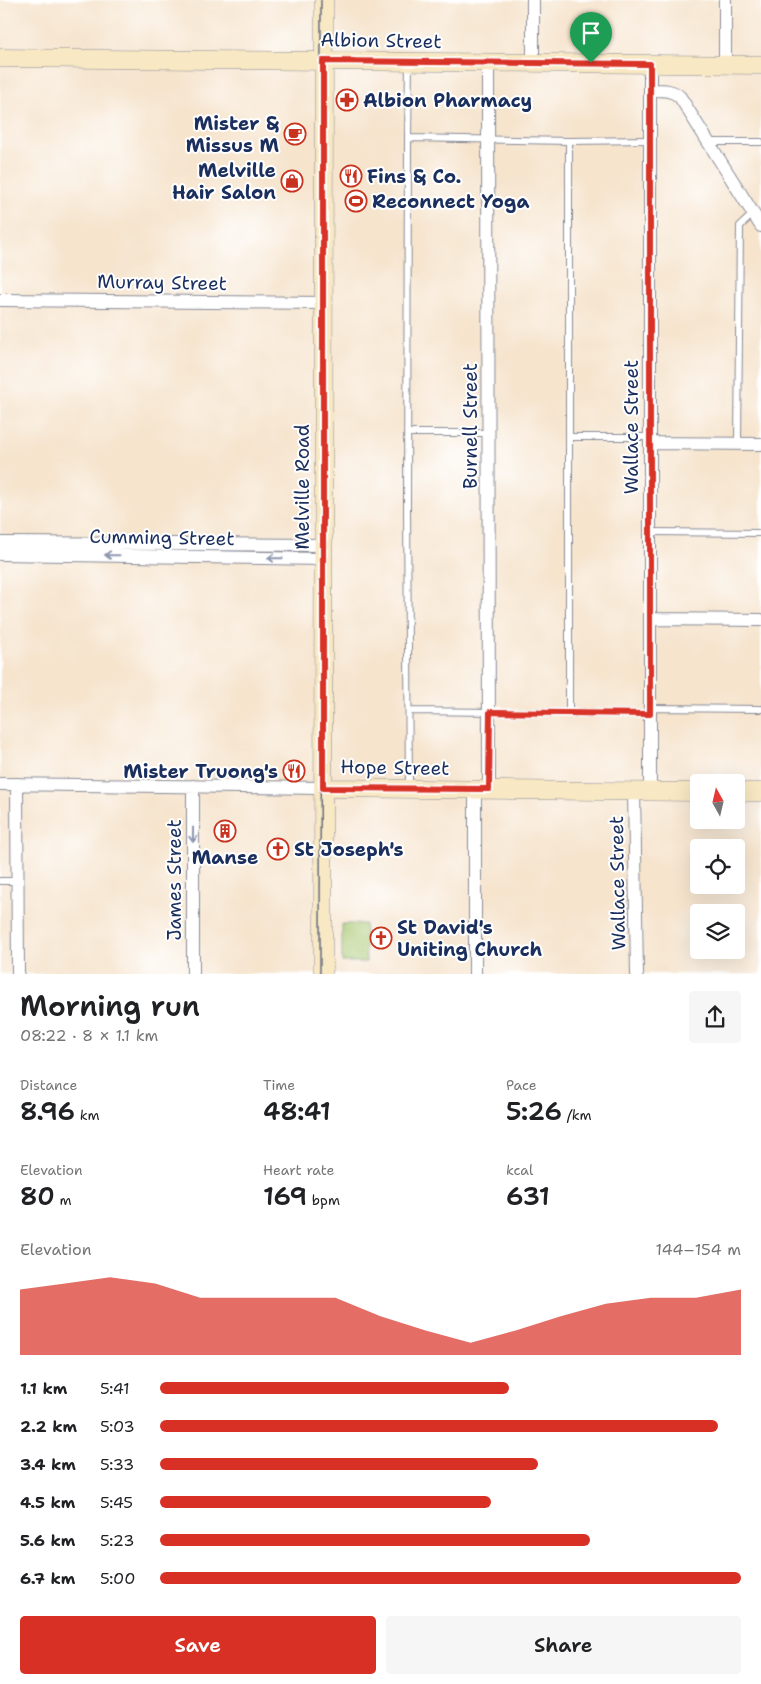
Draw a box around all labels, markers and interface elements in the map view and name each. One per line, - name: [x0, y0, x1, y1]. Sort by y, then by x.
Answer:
- pin: [570, 12, 612, 63]
- icon: arrive: [577, 19, 605, 47]
- street label: Albion Street: [320, 27, 442, 54]
- pharmacy icon: Albion Pharmacy: [335, 88, 359, 112]
- place label: Albion Pharmacy: [363, 88, 532, 113]
- place label: Mister & Missus M: [186, 111, 279, 158]
- cafe icon: Mister & Missus M: [283, 122, 307, 146]
- place label: Melville Hair Salon: [172, 158, 276, 205]
- restaurant icon: Fins & Co.: [339, 164, 363, 188]
- place label: Fins & Co.: [367, 164, 461, 189]
- shop icon: Melville Hair Salon: [280, 169, 304, 193]
- sports icon: Reconnect Yoga: [344, 189, 368, 213]
- place label: Reconnect Yoga: [372, 189, 530, 214]
- street label: Murray Street: [97, 269, 227, 296]
- street label: Wallace Street: [619, 360, 644, 494]
- street label: Burnell Street: [458, 363, 483, 489]
- street label: Melville Road: [290, 424, 315, 550]
- street label: Cumming Street: [89, 524, 235, 551]
- one-way arrow: [105, 551, 121, 560]
- one-way arrow: [267, 553, 283, 563]
- street label: Hope Street: [340, 754, 450, 781]
- place label: Mister Truong's: [123, 759, 278, 784]
- restaurant icon: Mister Truong's: [282, 759, 306, 783]
- north arrow: [690, 774, 745, 829]
- map controls: [690, 774, 745, 959]
- street label: Wallace Street: [604, 815, 631, 950]
- street label: James Street: [162, 819, 187, 941]
- building icon: Manse: [213, 819, 237, 843]
- one-way arrow: [188, 826, 198, 843]
- church icon: St Joseph's: [266, 837, 290, 861]
- place label: St Joseph's: [294, 837, 404, 862]
- button: locate: [690, 839, 745, 894]
- place label: Manse: [192, 845, 258, 870]
- button: layers: [690, 904, 745, 959]
- place label: St David's Uniting Church: [397, 915, 543, 962]
- church icon: St David's Uniting Church: [369, 926, 393, 950]
- text: Morning run: [20, 987, 200, 1025]
- button: share: [689, 991, 741, 1043]
- text: 08:22 · 8 × 1.1 km: [20, 1025, 158, 1046]
- text: Distance: [20, 1076, 77, 1094]
- text: Time: [263, 1076, 295, 1094]
- text: Pace: [506, 1076, 537, 1094]
- text: 8.96: [20, 1094, 75, 1128]
- text: 48:41: [263, 1094, 331, 1128]
- text: 5:26: [506, 1094, 562, 1128]
- text: km: [75, 1106, 100, 1124]
- text: /km: [562, 1106, 592, 1124]
- text: Elevation: [20, 1161, 83, 1179]
- text: Heart rate: [263, 1161, 334, 1179]
- text: kcal: [506, 1161, 533, 1179]
- text: 80: [20, 1179, 55, 1213]
- text: 169: [263, 1179, 307, 1213]
- text: 631: [506, 1179, 550, 1213]
- text: m: [55, 1191, 72, 1209]
- text: bpm: [307, 1191, 340, 1209]
- text: Elevation: [20, 1239, 92, 1260]
- text: 144–154 m: [656, 1239, 741, 1260]
- text: 1.1 km: [20, 1378, 67, 1399]
- text: 5:41: [100, 1378, 130, 1399]
- text: 2.2 km: [20, 1416, 77, 1437]
- text: 5:03: [100, 1416, 135, 1437]
- text: 3.4 km: [20, 1454, 76, 1475]
- text: 5:33: [100, 1454, 134, 1475]
- text: 4.5 km: [20, 1492, 75, 1513]
- text: 5:45: [100, 1492, 133, 1513]
- text: 5.6 km: [20, 1530, 75, 1551]
- text: 5:23: [100, 1530, 134, 1551]
- text: 6.7 km: [20, 1568, 75, 1589]
- text: 5:00: [100, 1568, 135, 1589]
- button: Save: [20, 1616, 376, 1674]
- button: Share: [386, 1616, 741, 1674]

